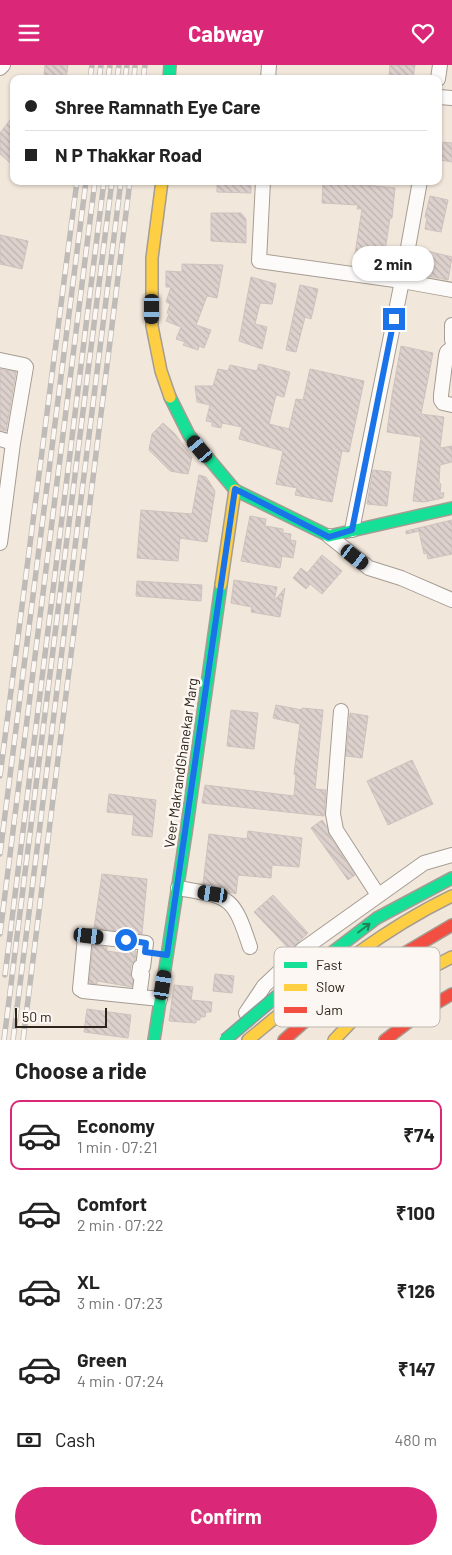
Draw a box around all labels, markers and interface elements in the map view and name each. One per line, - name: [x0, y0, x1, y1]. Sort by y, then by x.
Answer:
- icon: menu: [15, 19, 43, 47]
- icon: heart: [409, 19, 437, 47]
- text: Cabway: [188, 20, 264, 46]
- text: Shree Ramnath Eye Care: [55, 95, 261, 118]
- text: N P Thakkar Road: [55, 143, 202, 166]
- callout: 2 min: [353, 247, 435, 281]
- text: 2 min: [374, 254, 412, 273]
- car: [144, 294, 159, 324]
- route end: [383, 308, 405, 330]
- car: [184, 433, 215, 465]
- car: [338, 542, 371, 572]
- street label: Veer MakrandGhanekar Marg: [160, 677, 201, 849]
- car: [197, 884, 228, 904]
- one-way arrow: [357, 923, 371, 933]
- car: [73, 927, 104, 945]
- route start: [115, 929, 137, 951]
- legend: [274, 947, 440, 1027]
- text: Fast: [316, 956, 342, 973]
- car: [153, 969, 172, 1001]
- text: Slow: [316, 978, 345, 995]
- text: Jam: [316, 1001, 343, 1018]
- scale bar: [15, 1005, 108, 1028]
- text: 50 m: [22, 1008, 51, 1025]
- text: Choose a ride: [15, 1057, 147, 1083]
- icon: car: [17, 1113, 62, 1158]
- text: Economy: [77, 1114, 155, 1137]
- text: ₹74: [403, 1123, 435, 1146]
- text: 1 min · 07:21: [77, 1137, 157, 1156]
- icon: car: [17, 1191, 62, 1236]
- text: Comfort: [77, 1192, 147, 1215]
- text: ₹100: [396, 1201, 435, 1224]
- text: 2 min · 07:22: [77, 1215, 164, 1234]
- icon: car: [17, 1269, 62, 1314]
- text: XL: [77, 1270, 100, 1293]
- text: ₹126: [397, 1279, 435, 1302]
- text: 3 min · 07:23: [77, 1293, 163, 1312]
- icon: car: [17, 1347, 62, 1392]
- text: Green: [77, 1348, 127, 1371]
- text: ₹147: [398, 1357, 435, 1380]
- text: 4 min · 07:24: [77, 1371, 164, 1390]
- icon: cash: [15, 1426, 43, 1454]
- text: Cash: [55, 1428, 96, 1451]
- text: 480 m: [394, 1430, 437, 1449]
- button: Confirm: [15, 1487, 437, 1545]

